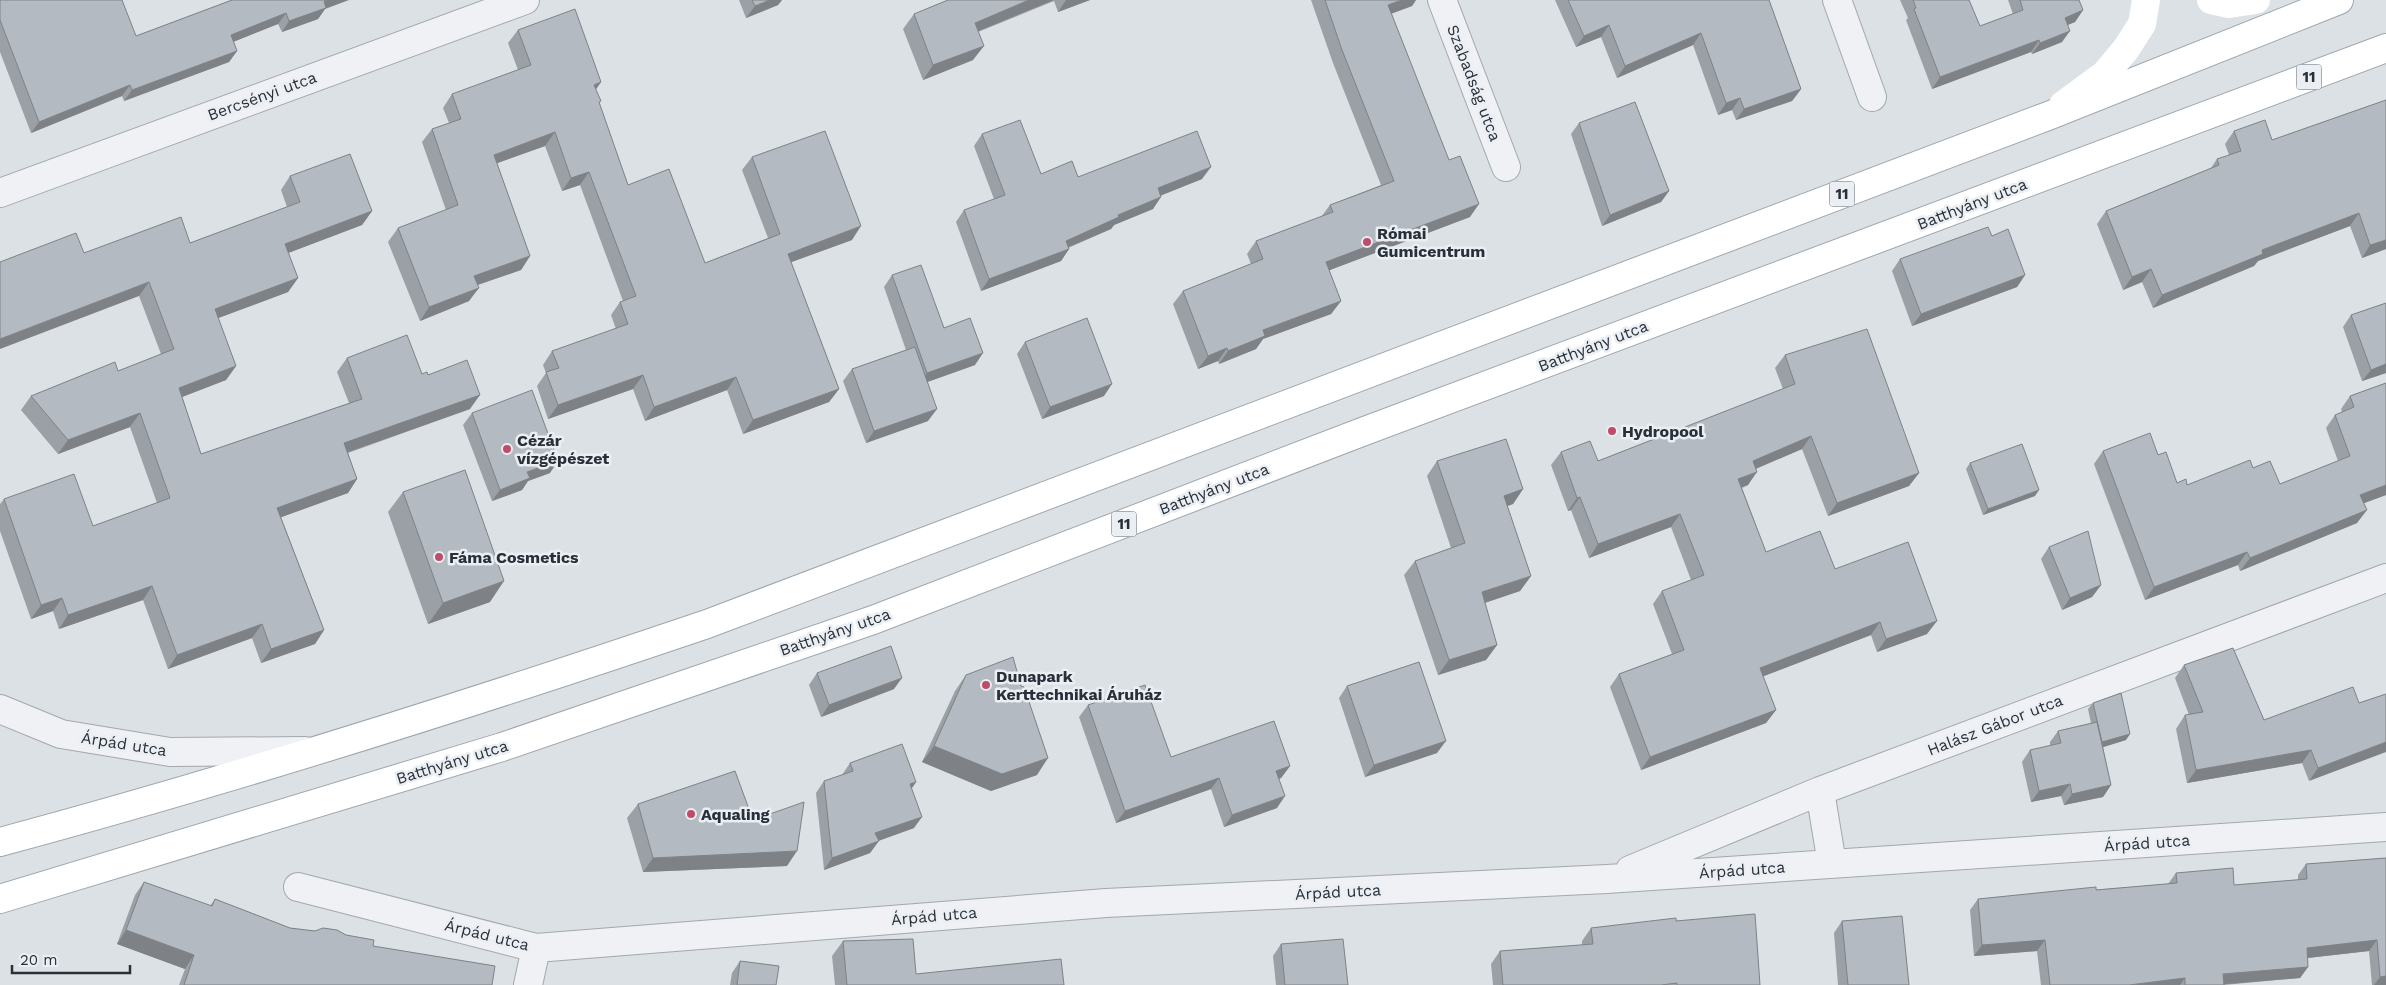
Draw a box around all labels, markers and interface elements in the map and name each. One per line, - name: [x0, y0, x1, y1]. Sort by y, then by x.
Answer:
- street label: Szabadság utca: [1443, 22, 1505, 144]
- road number: 11: [2296, 64, 2322, 90]
- street label: Bercsényi utca: [205, 67, 319, 125]
- street label: Batthyány utca: [1914, 174, 2030, 234]
- road number: 11: [1830, 182, 1854, 206]
- place label: Római Gumicentrum: [1377, 224, 1485, 261]
- marker: Római Gumicentrum: [1361, 236, 1373, 248]
- street label: Batthyány utca: [1535, 316, 1651, 376]
- place label: Hydropool: [1622, 422, 1704, 441]
- marker: Hydropool: [1606, 425, 1618, 437]
- place label: Cézár vízgépészet: [516, 431, 609, 468]
- marker: Cézár vízgépészet: [501, 443, 513, 455]
- street label: Batthyány utca: [1156, 459, 1272, 519]
- road number: 11: [1112, 512, 1136, 536]
- place label: Fáma Cosmetics: [449, 548, 579, 567]
- marker: Fáma Cosmetics: [433, 551, 445, 563]
- street label: Batthyány utca: [777, 604, 893, 660]
- place label: Dunapark Kerttechnikai Áruház: [996, 667, 1162, 704]
- marker: Dunapark Kerttechnikai Áruház: [980, 679, 992, 691]
- street label: Halász Gábor utca: [1925, 690, 2065, 760]
- street label: Árpád utca: [80, 728, 168, 760]
- street label: Batthyány utca: [394, 736, 510, 788]
- place label: Aqualing: [701, 805, 770, 824]
- marker: Aqualing: [685, 808, 697, 820]
- street label: Árpád utca: [2103, 831, 2191, 855]
- street label: Árpád utca: [1698, 858, 1786, 882]
- street label: Árpád utca: [1294, 880, 1382, 904]
- street label: Árpád utca: [890, 903, 978, 929]
- street label: Árpád utca: [443, 915, 531, 955]
- scale bar: [12, 942, 130, 974]
- text: 20 m: [20, 951, 58, 969]

